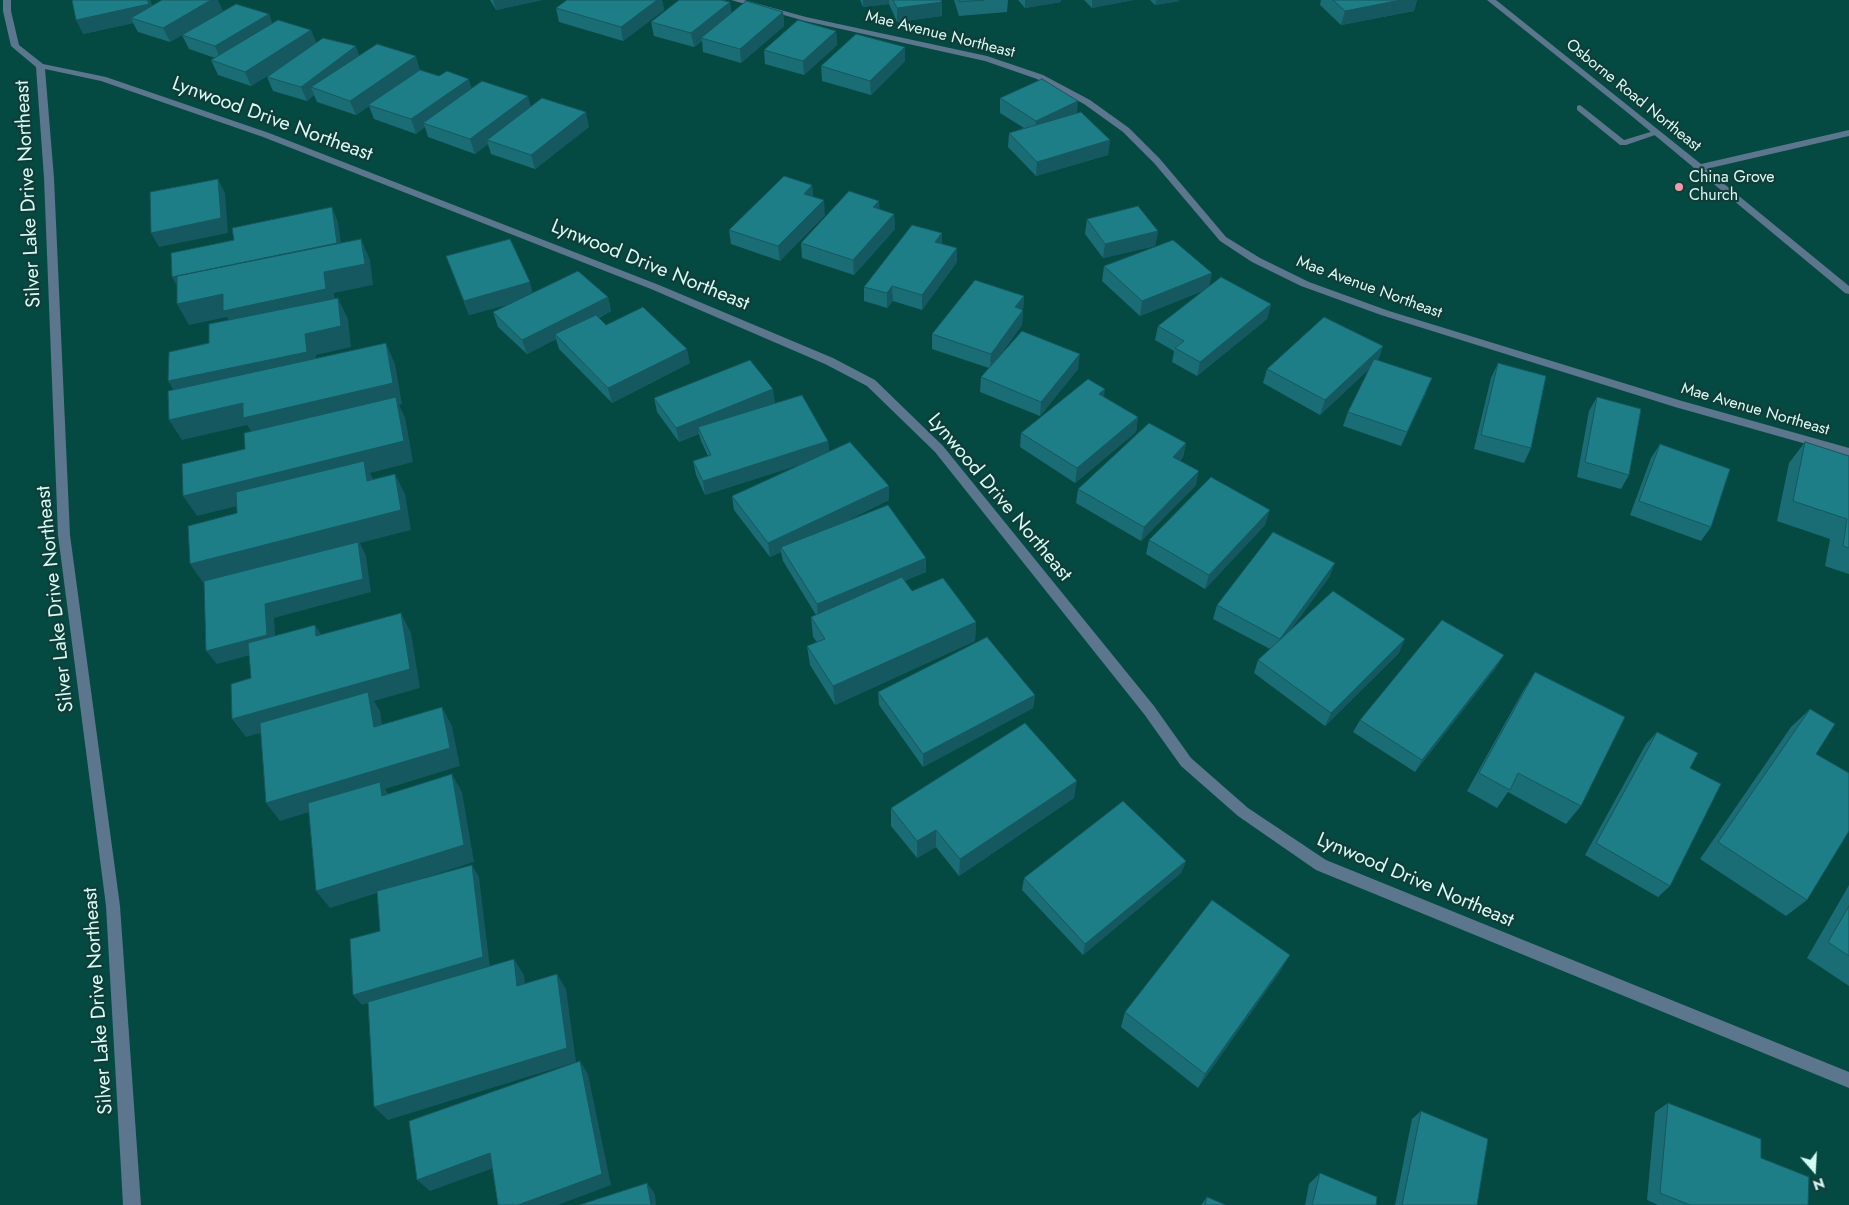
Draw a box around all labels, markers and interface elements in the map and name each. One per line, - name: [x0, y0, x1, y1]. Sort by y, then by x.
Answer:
- street label: Mae Avenue Northeast: [863, 7, 1017, 63]
- street label: Osborne Road Northeast: [1562, 36, 1704, 156]
- street label: Lynwood Drive Northeast: [168, 73, 376, 167]
- street label: Silver Lake Drive Northeast: [11, 80, 47, 308]
- place label: China Grove Church: [1689, 168, 1775, 206]
- marker: China Grove Church: [1673, 181, 1685, 193]
- street label: Lynwood Drive Northeast: [547, 215, 753, 317]
- street label: Mae Avenue Northeast: [1294, 253, 1444, 323]
- street label: Mae Avenue Northeast: [1679, 380, 1831, 440]
- street label: Lynwood Drive Northeast: [922, 409, 1076, 587]
- street label: Silver Lake Drive Northeast: [32, 485, 80, 713]
- street label: Lynwood Drive Northeast: [1313, 829, 1517, 933]
- street label: Silver Lake Drive Northeast: [79, 887, 119, 1115]
- north arrow: [1789, 1145, 1839, 1195]
- text: N: [1810, 1173, 1827, 1195]

